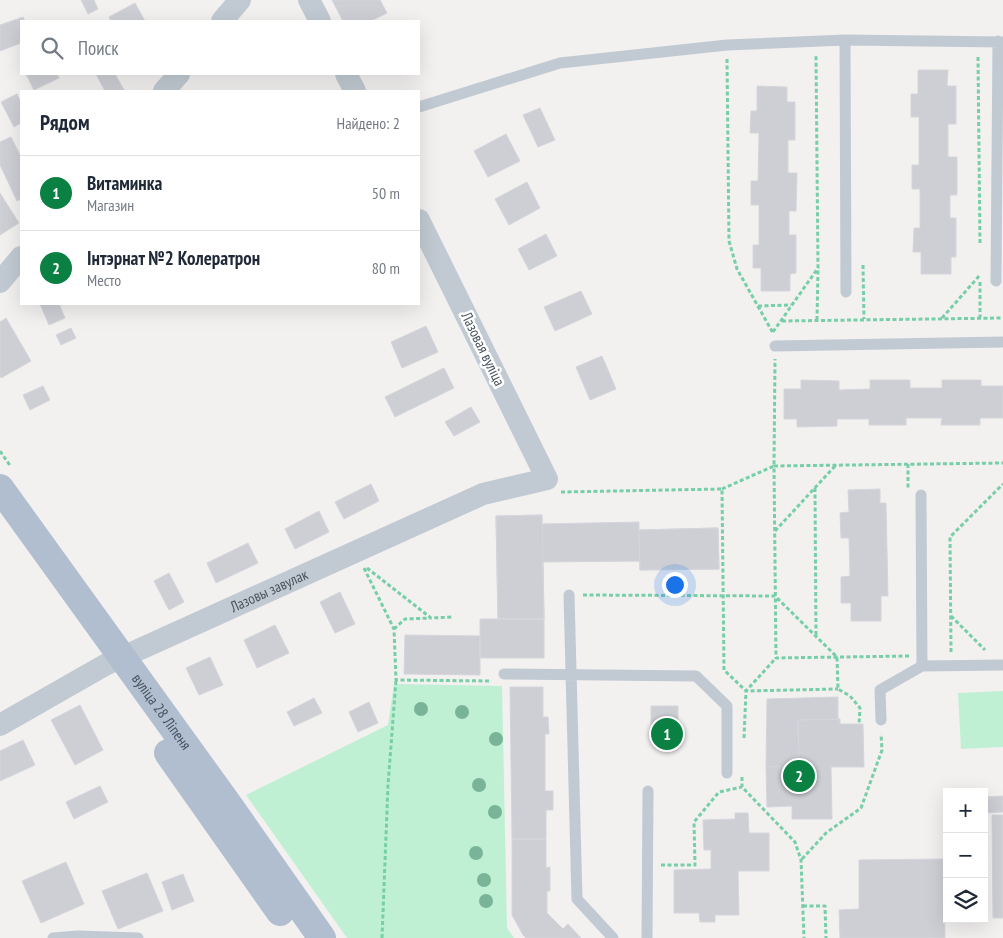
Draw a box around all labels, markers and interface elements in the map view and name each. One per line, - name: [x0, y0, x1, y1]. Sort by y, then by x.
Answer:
- search box: [20, 20, 420, 75]
- icon: search: [38, 34, 66, 62]
- text: Поиск: [78, 36, 119, 60]
- text: Рядом: [40, 109, 90, 136]
- text: Найдено: 2: [337, 113, 400, 133]
- text: Витаминка: [87, 171, 162, 195]
- text: 1: [52, 183, 60, 203]
- text: 50 m: [372, 183, 400, 203]
- text: Магазин: [87, 195, 134, 215]
- text: Інтэрнат №2 Колератрон: [87, 246, 260, 270]
- text: 2: [52, 258, 60, 278]
- text: 80 m: [372, 258, 400, 278]
- text: Место: [87, 270, 121, 290]
- street label: Лазовая вуліца: [457, 308, 509, 389]
- street label: Лазовы завулак: [226, 564, 311, 617]
- your location: [662, 572, 688, 598]
- street label: вуліца 28 Ліпеня: [128, 670, 196, 753]
- pin: 1: [651, 715, 683, 753]
- pin: 2: [783, 757, 815, 795]
- map controls: [943, 788, 988, 923]
- button: +: [943, 788, 988, 833]
- button: −: [943, 833, 988, 878]
- button: layers: [943, 878, 988, 923]

